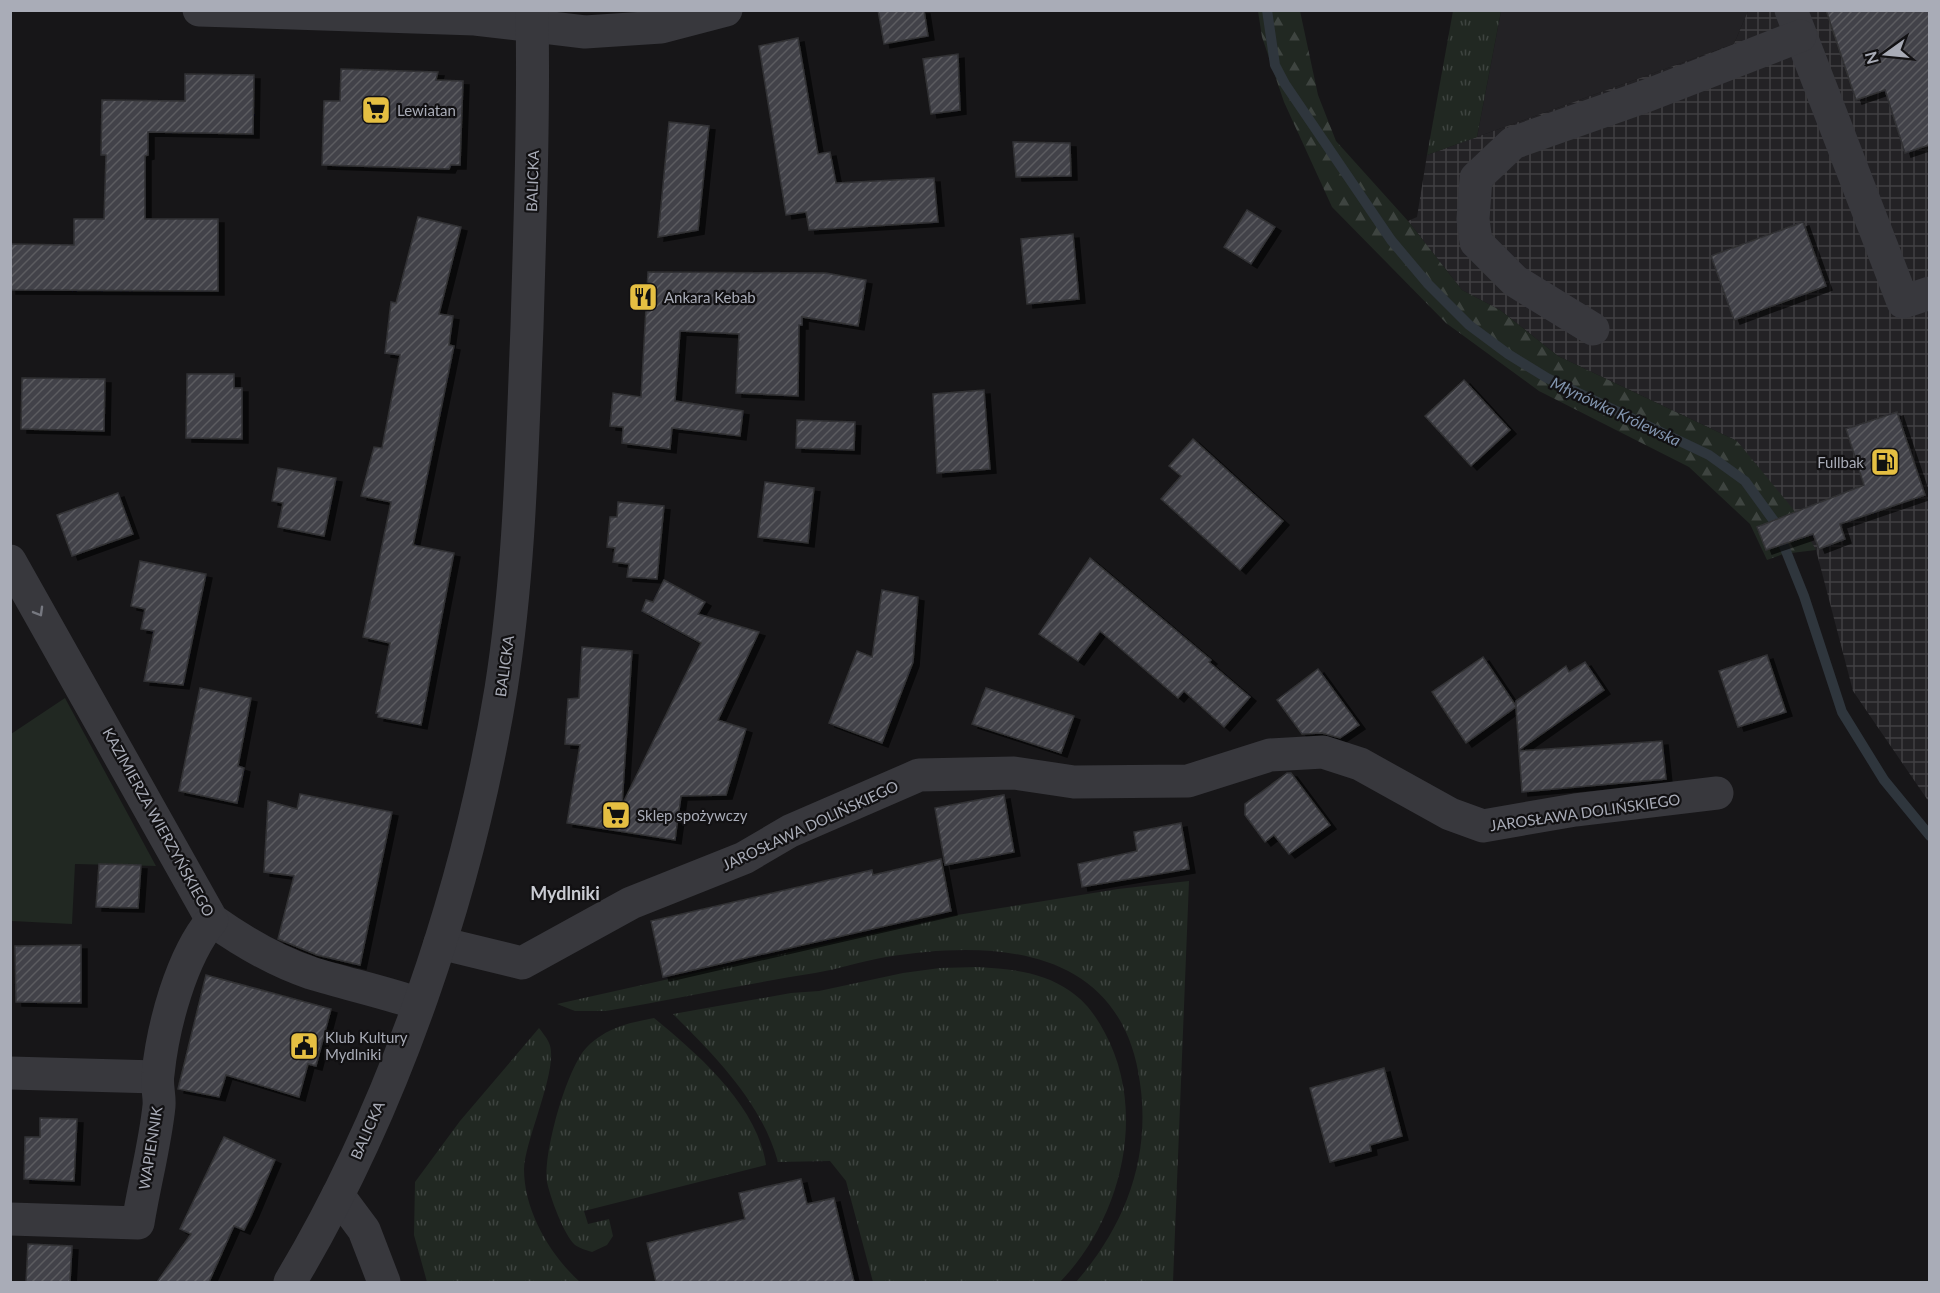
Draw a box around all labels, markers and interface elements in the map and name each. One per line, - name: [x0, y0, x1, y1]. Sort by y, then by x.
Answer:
- north arrow: [1856, 24, 1916, 84]
- text: N: [1860, 50, 1882, 66]
- supermarket icon: Lewiatan: [360, 94, 392, 126]
- place label: Lewiatan: [397, 101, 456, 119]
- street label: BALICKA: [522, 149, 542, 212]
- restaurant icon: Ankara Kebab: [627, 281, 659, 313]
- place label: Ankara Kebab: [664, 288, 756, 306]
- water label: Młynówka Królewska: [1548, 373, 1684, 449]
- fuel station icon: Fullbak: [1869, 446, 1901, 478]
- place label: Fullbak: [1817, 453, 1864, 471]
- one-way arrow: [32, 606, 44, 616]
- street label: BALICKA: [491, 633, 517, 698]
- street label: KAZIMIERZA WIERZYŃSKIEGO: [99, 724, 219, 920]
- street label: JAROSŁAWA DOLIŃSKIEGO: [719, 776, 901, 874]
- street label: JAROSŁAWA DOLIŃSKIEGO: [1489, 790, 1681, 834]
- supermarket icon: Sklep spożywczy: [600, 799, 632, 831]
- place label: Sklep spożywczy: [637, 806, 748, 824]
- district label: Mydlniki: [530, 882, 600, 904]
- place label: Klub Kultury Mydlniki: [325, 1028, 408, 1063]
- public building icon: Klub Kultury Mydlniki: [288, 1030, 320, 1062]
- street label: BALICKA: [346, 1097, 388, 1162]
- street label: WAPIENNIK: [135, 1105, 165, 1191]

